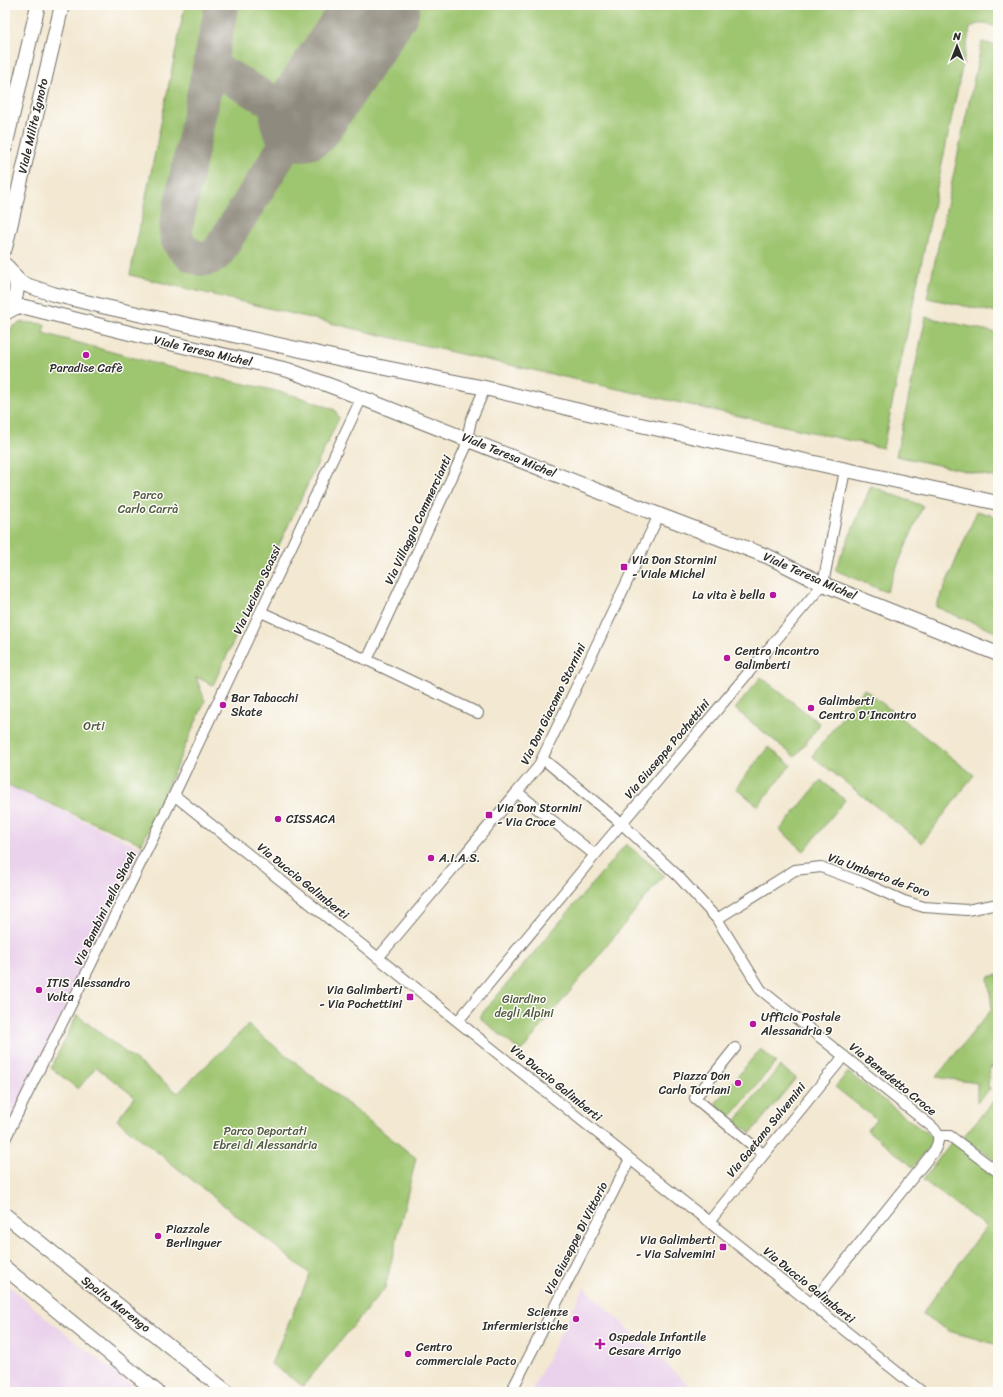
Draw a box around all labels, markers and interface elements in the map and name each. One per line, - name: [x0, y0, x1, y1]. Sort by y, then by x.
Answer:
- north arrow: [937, 26, 977, 66]
- text: N: [952, 27, 961, 46]
- street label: Viale Milite Ignoto: [11, 76, 55, 176]
- street label: Viale Teresa Michel: [152, 329, 255, 373]
- marker: Paradise Cafè: [81, 350, 91, 360]
- place label: Paradise Cafè: [49, 357, 123, 379]
- street label: Viale Teresa Michel: [458, 426, 560, 484]
- street label: Via Villaggio Commercianti: [378, 451, 458, 588]
- park label: Parco Carlo Carrà: [118, 484, 178, 520]
- street label: Via Luciano Scassi: [227, 541, 288, 638]
- street label: Viale Teresa Michel: [760, 546, 861, 607]
- place label: Via Don Stornini - Viale Michel: [632, 549, 717, 585]
- marker: Via Don Stornini - Viale Michel: [619, 562, 629, 572]
- place label: La vita è bella: [692, 584, 766, 606]
- marker: La vita è bella: [768, 590, 778, 600]
- street label: Via Don Giacomo Stornini: [514, 639, 592, 769]
- place label: Centro incontro Galimberti: [735, 640, 819, 676]
- marker: Centro incontro Galimberti: [722, 653, 732, 663]
- place label: Bar Tabacchi Skate: [231, 687, 299, 723]
- place label: Galimberti Centro D'Incontro: [819, 690, 916, 726]
- street label: Via Giuseppe Pochettini: [618, 694, 716, 804]
- marker: Bar Tabacchi Skate: [218, 700, 228, 710]
- marker: Galimberti Centro D'Incontro: [806, 703, 816, 713]
- park label: Orti: [83, 715, 105, 737]
- place label: Via Don Stornini - Via Croce: [497, 797, 582, 833]
- place label: CISSACA: [286, 808, 335, 830]
- marker: Via Don Stornini - Via Croce: [484, 810, 494, 820]
- marker: CISSACA: [273, 814, 283, 824]
- street label: Via Duccio Galimberti: [252, 837, 354, 926]
- street label: Via Umberto de Foro: [825, 846, 933, 904]
- street label: Via Bambini nella Shoah: [68, 847, 142, 969]
- place label: A.I.A.S.: [438, 847, 480, 869]
- marker: A.I.A.S.: [426, 853, 436, 863]
- place label: ITIS Alessandro Volta: [46, 972, 130, 1008]
- place label: Via Galimberti - Via Pochettini: [319, 979, 403, 1015]
- marker: ITIS Alessandro Volta: [34, 985, 44, 995]
- park label: Giardino degli Alpini: [494, 988, 554, 1024]
- marker: Via Galimberti - Via Pochettini: [405, 992, 415, 1002]
- place label: Ufficio Postale Alessandria 9: [760, 1006, 841, 1042]
- marker: Ufficio Postale Alessandria 9: [748, 1019, 758, 1029]
- street label: Via Benedetto Croce: [844, 1037, 942, 1121]
- street label: Via Duccio Galimberti: [505, 1039, 607, 1128]
- place label: Piazza Don Carlo Torriani: [659, 1065, 731, 1101]
- street label: Via Gaetano Salvemini: [721, 1077, 812, 1182]
- marker: Piazza Don Carlo Torriani: [733, 1078, 743, 1088]
- park label: Parco Deportati Ebrei di Alessandria: [213, 1120, 317, 1156]
- street label: Via Giuseppe Di Vittorio: [538, 1178, 614, 1298]
- place label: Piazzale Berlinguer: [166, 1218, 223, 1254]
- place label: Via Galimberti - Via Salvemini: [636, 1229, 716, 1265]
- marker: Piazzale Berlinguer: [153, 1231, 163, 1241]
- street label: Via Duccio Galimberti: [758, 1241, 860, 1330]
- marker: Via Galimberti - Via Salvemini: [718, 1242, 728, 1252]
- street label: Spalto Marengo: [77, 1270, 155, 1338]
- place label: Scienze Infermieristiche: [481, 1301, 568, 1337]
- marker: Scienze Infermieristiche: [571, 1314, 581, 1324]
- place label: Ospedale Infantile Cesare Arrigo: [609, 1326, 706, 1362]
- place label: Centro commerciale Pacto: [416, 1336, 516, 1372]
- marker: Ospedale Infantile Cesare Arrigo: [594, 1338, 606, 1350]
- marker: Centro commerciale Pacto: [403, 1349, 413, 1359]

